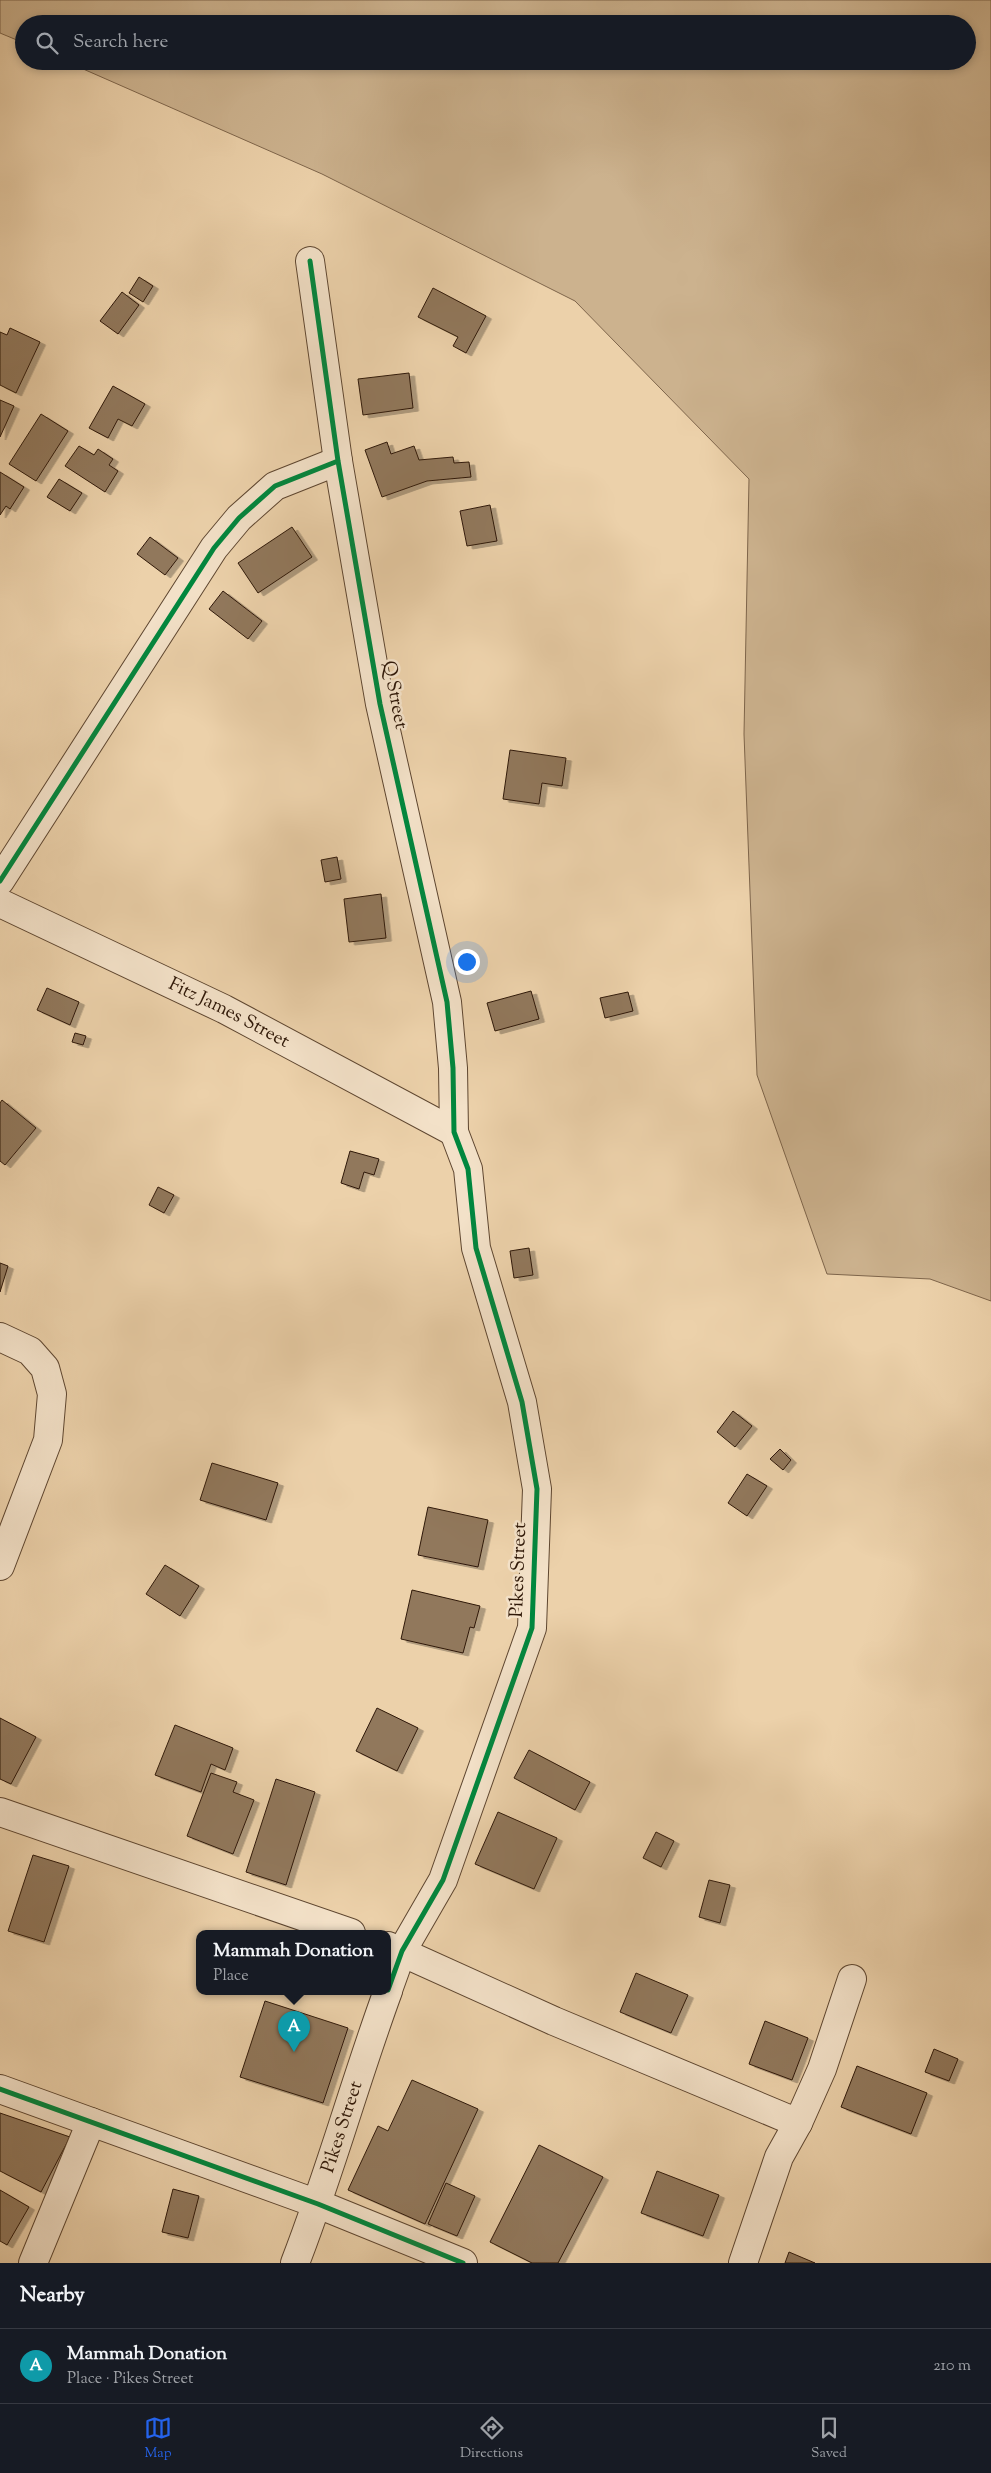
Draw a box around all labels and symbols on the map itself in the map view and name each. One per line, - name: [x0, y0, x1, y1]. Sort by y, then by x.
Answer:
- street label: Q Street: [374, 659, 414, 732]
- your location: [454, 949, 480, 975]
- street label: Fitz James Street: [164, 971, 295, 1055]
- street label: Pikes Street: [504, 1521, 534, 1618]
- pin: A: [278, 2011, 310, 2052]
- street label: Pikes Street: [315, 2077, 370, 2177]

